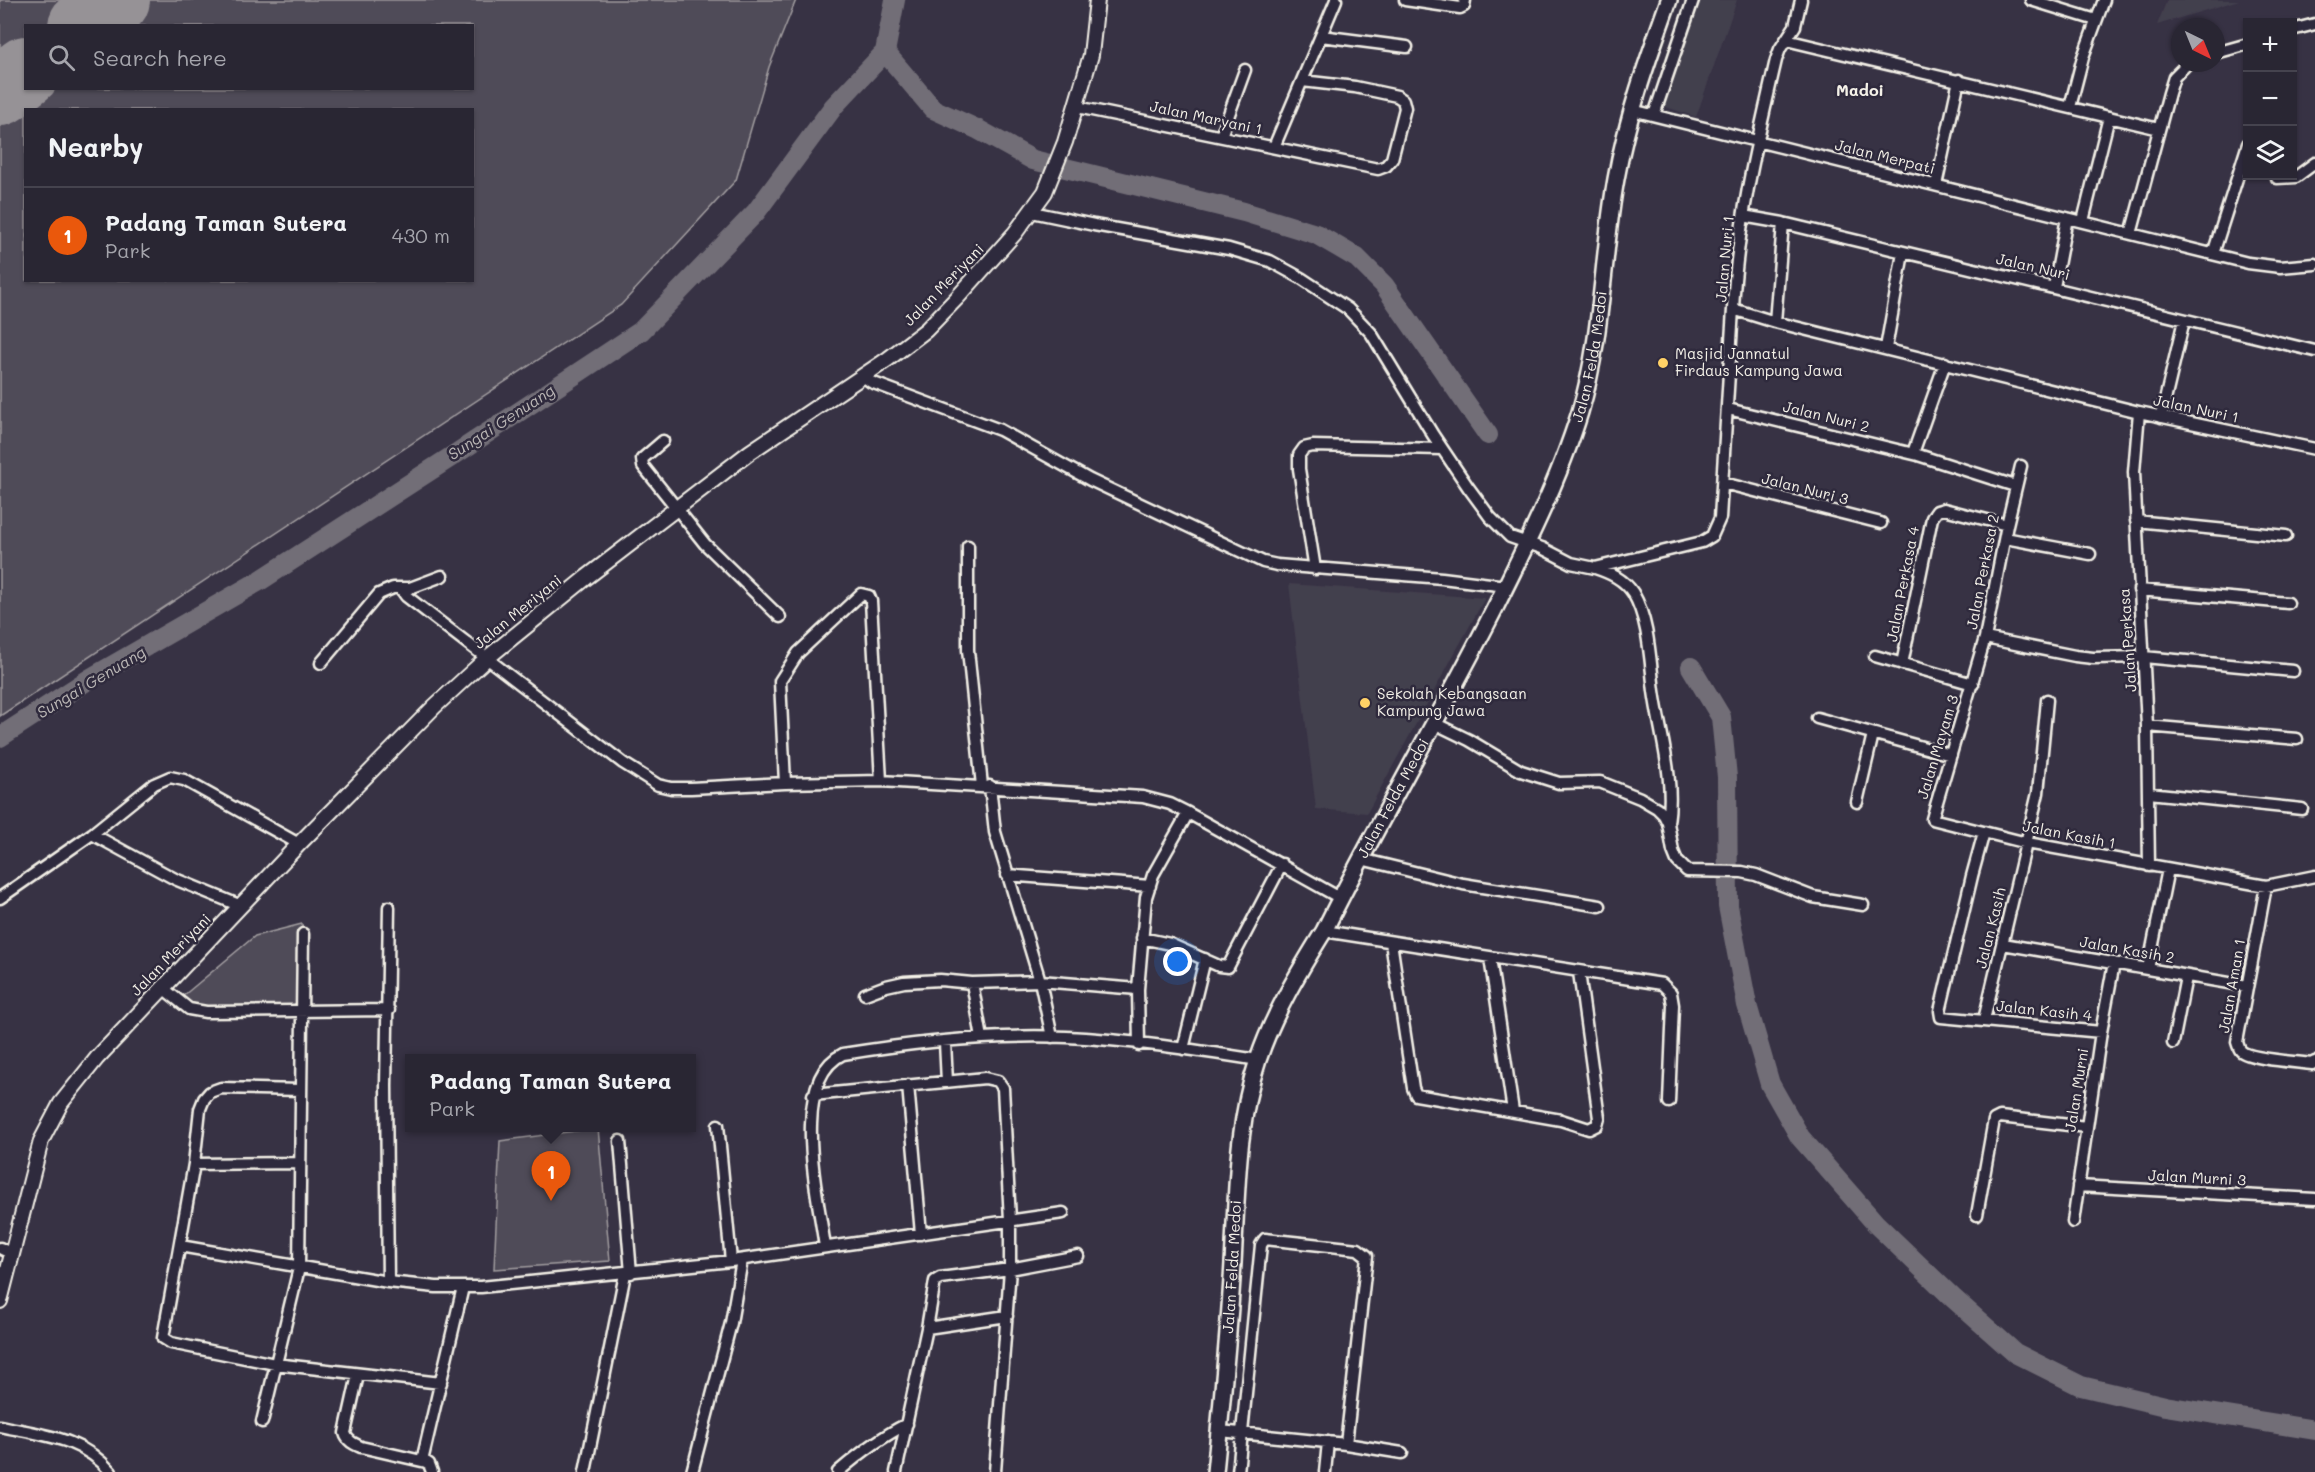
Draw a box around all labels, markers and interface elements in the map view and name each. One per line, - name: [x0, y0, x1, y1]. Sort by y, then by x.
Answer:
- north arrow: [2171, 18, 2225, 72]
- map controls: [2243, 18, 2297, 180]
- button: +: [2243, 18, 2297, 72]
- search box: [24, 24, 474, 90]
- icon: search: [45, 41, 78, 74]
- text: Search here: [93, 43, 227, 72]
- button: −: [2243, 72, 2297, 126]
- district label: Madoi: [1836, 79, 1884, 100]
- street label: Jalan Maryani 1: [1148, 95, 1264, 139]
- button: layers: [2243, 126, 2297, 180]
- text: Nearby: [48, 130, 143, 164]
- street label: Jalan Merpati: [1833, 134, 1937, 178]
- text: Padang Taman Sutera: [105, 208, 347, 237]
- street label: Jalan Nuri 1: [1710, 215, 1738, 303]
- text: 1: [63, 222, 72, 248]
- text: 430 m: [392, 222, 450, 248]
- text: Park: [105, 237, 150, 263]
- street label: Jalan Meriyani: [899, 239, 988, 330]
- street label: Jalan Nuri: [1994, 248, 2072, 284]
- street label: Jalan Felda Medoi: [1566, 290, 1611, 424]
- place label: Masjid Jannatul Firdaus Kampung Jawa: [1675, 343, 1843, 380]
- marker: Masjid Jannatul Firdaus Kampung Jawa: [1656, 356, 1670, 370]
- water label: Sungai Genuang: [443, 379, 558, 464]
- street label: Jalan Nuri 1: [2152, 389, 2241, 427]
- street label: Jalan Nuri 2: [1781, 396, 1872, 436]
- street label: Jalan Nuri 3: [1760, 468, 1851, 509]
- street label: Jalan Perkasa 2: [1961, 513, 2003, 631]
- street label: Jalan Perkasa 4: [1881, 524, 1923, 643]
- street label: Jalan Meriyani: [469, 570, 565, 653]
- street label: Jalan Perkasa: [2113, 588, 2141, 693]
- water label: Sungai Genuang: [32, 641, 149, 722]
- place label: Sekolah Kebangsaan Kampung Jawa: [1377, 683, 1527, 720]
- street label: Jalan Mayam 3: [1912, 692, 1962, 801]
- marker: Sekolah Kebangsaan Kampung Jawa: [1358, 696, 1372, 710]
- street label: Jalan Felda Medoi: [1352, 734, 1433, 861]
- street label: Jalan Kasih 1: [2021, 815, 2117, 853]
- street label: Jalan Kasih: [1970, 885, 2010, 970]
- street label: Jalan Meriyani: [126, 909, 215, 1000]
- street label: Jalan Kasih 2: [2078, 931, 2176, 967]
- street label: Jalan Aman 1: [2213, 937, 2249, 1034]
- your location: [1163, 947, 1192, 976]
- street label: Jalan Kasih 4: [1995, 995, 2093, 1025]
- street label: Jalan Murni: [2060, 1047, 2092, 1133]
- popup: [405, 1054, 696, 1132]
- text: Padang Taman Sutera: [430, 1066, 671, 1095]
- text: Park: [430, 1095, 475, 1121]
- pin: 1: [532, 1152, 570, 1201]
- street label: Jalan Murni 3: [2148, 1164, 2247, 1190]
- street label: Jalan Felda Medoi: [1217, 1200, 1245, 1334]

